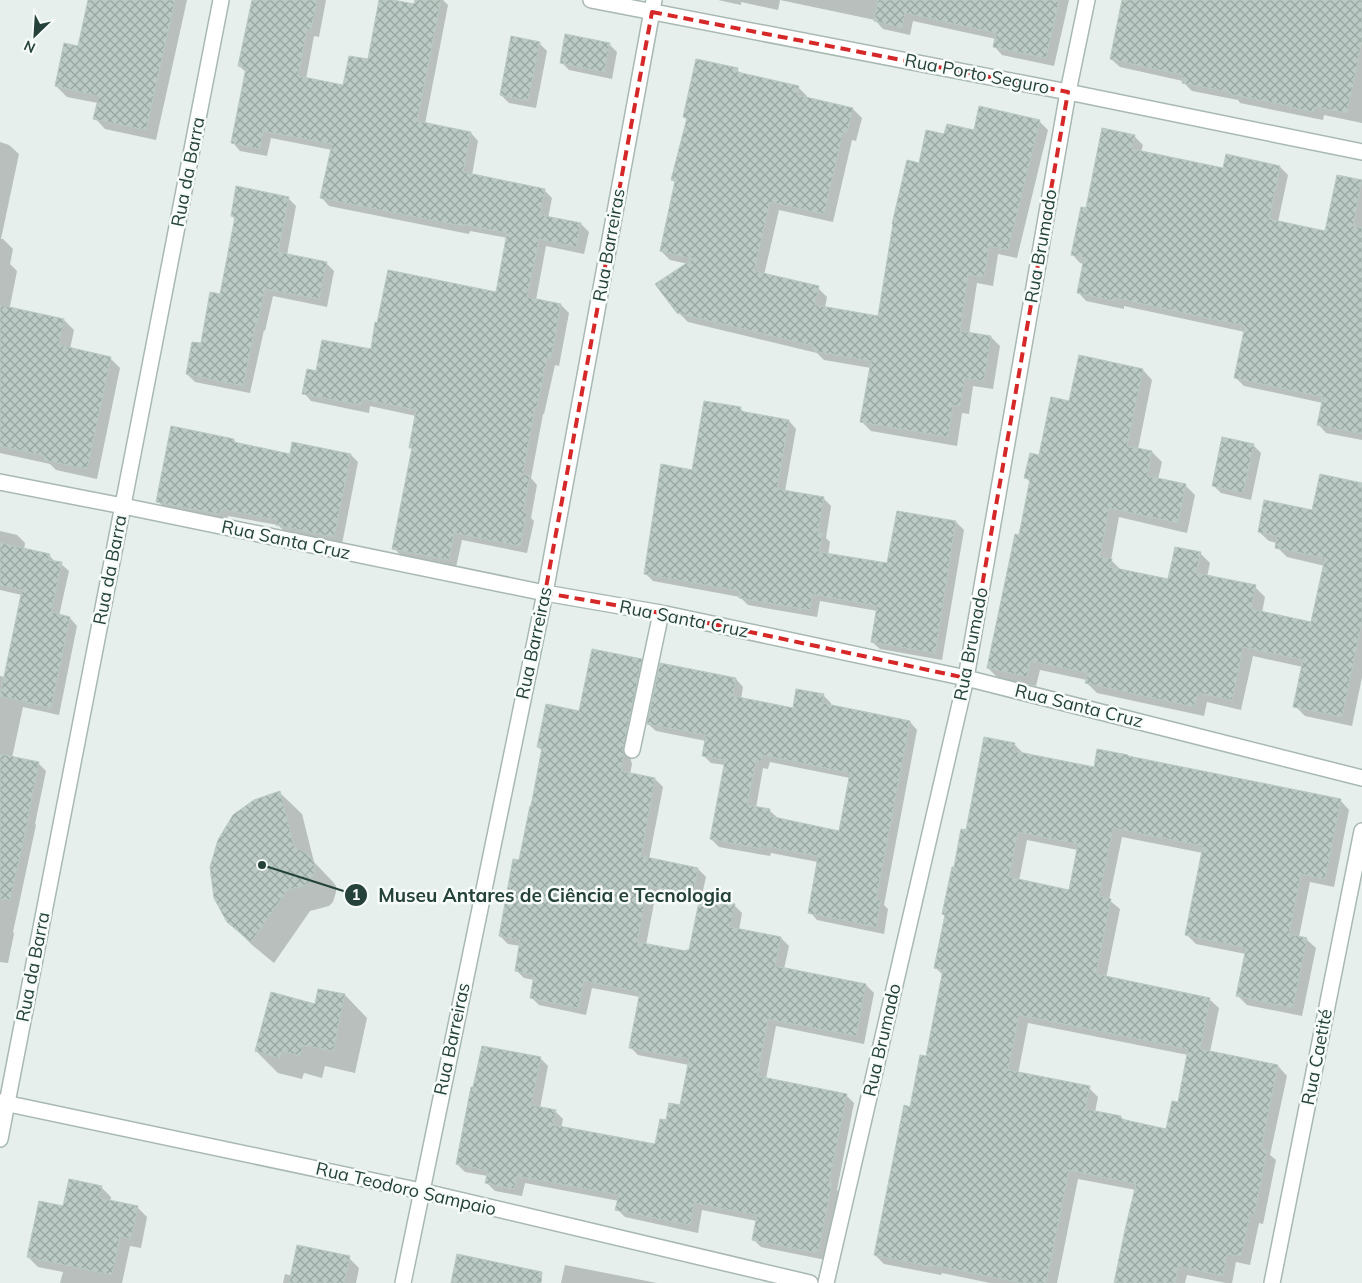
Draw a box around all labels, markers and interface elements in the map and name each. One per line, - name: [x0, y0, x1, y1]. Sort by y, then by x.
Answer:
- north arrow: [10, 10, 60, 60]
- text: N: [21, 36, 38, 57]
- street label: Rua Porto Seguro: [903, 48, 1051, 99]
- street label: Rua da Barra: [166, 115, 209, 229]
- street label: Rua Barreiras: [587, 186, 630, 303]
- street label: Rua Brumado: [1019, 187, 1062, 305]
- street label: Rua da Barra: [88, 513, 131, 627]
- street label: Rua Santa Cruz: [220, 515, 353, 564]
- street label: Rua Barreiras: [510, 584, 557, 701]
- street label: Rua Brumado: [948, 585, 993, 703]
- street label: Rua Santa Cruz: [617, 595, 751, 642]
- street label: Rua Santa Cruz: [1013, 678, 1146, 733]
- callout: Museu Antares de Ciência e Tecnologia: [343, 878, 742, 912]
- text: Museu Antares de Ciência e Tecnologia: [378, 883, 732, 907]
- text: 1: [351, 885, 361, 904]
- street label: Rua da Barra: [11, 910, 54, 1024]
- street label: Rua Barreiras: [428, 980, 475, 1097]
- street label: Rua Brumado: [857, 981, 906, 1099]
- street label: Rua Caetité: [1296, 1007, 1337, 1107]
- street label: Rua Teodoro Sampaio: [314, 1157, 499, 1220]

